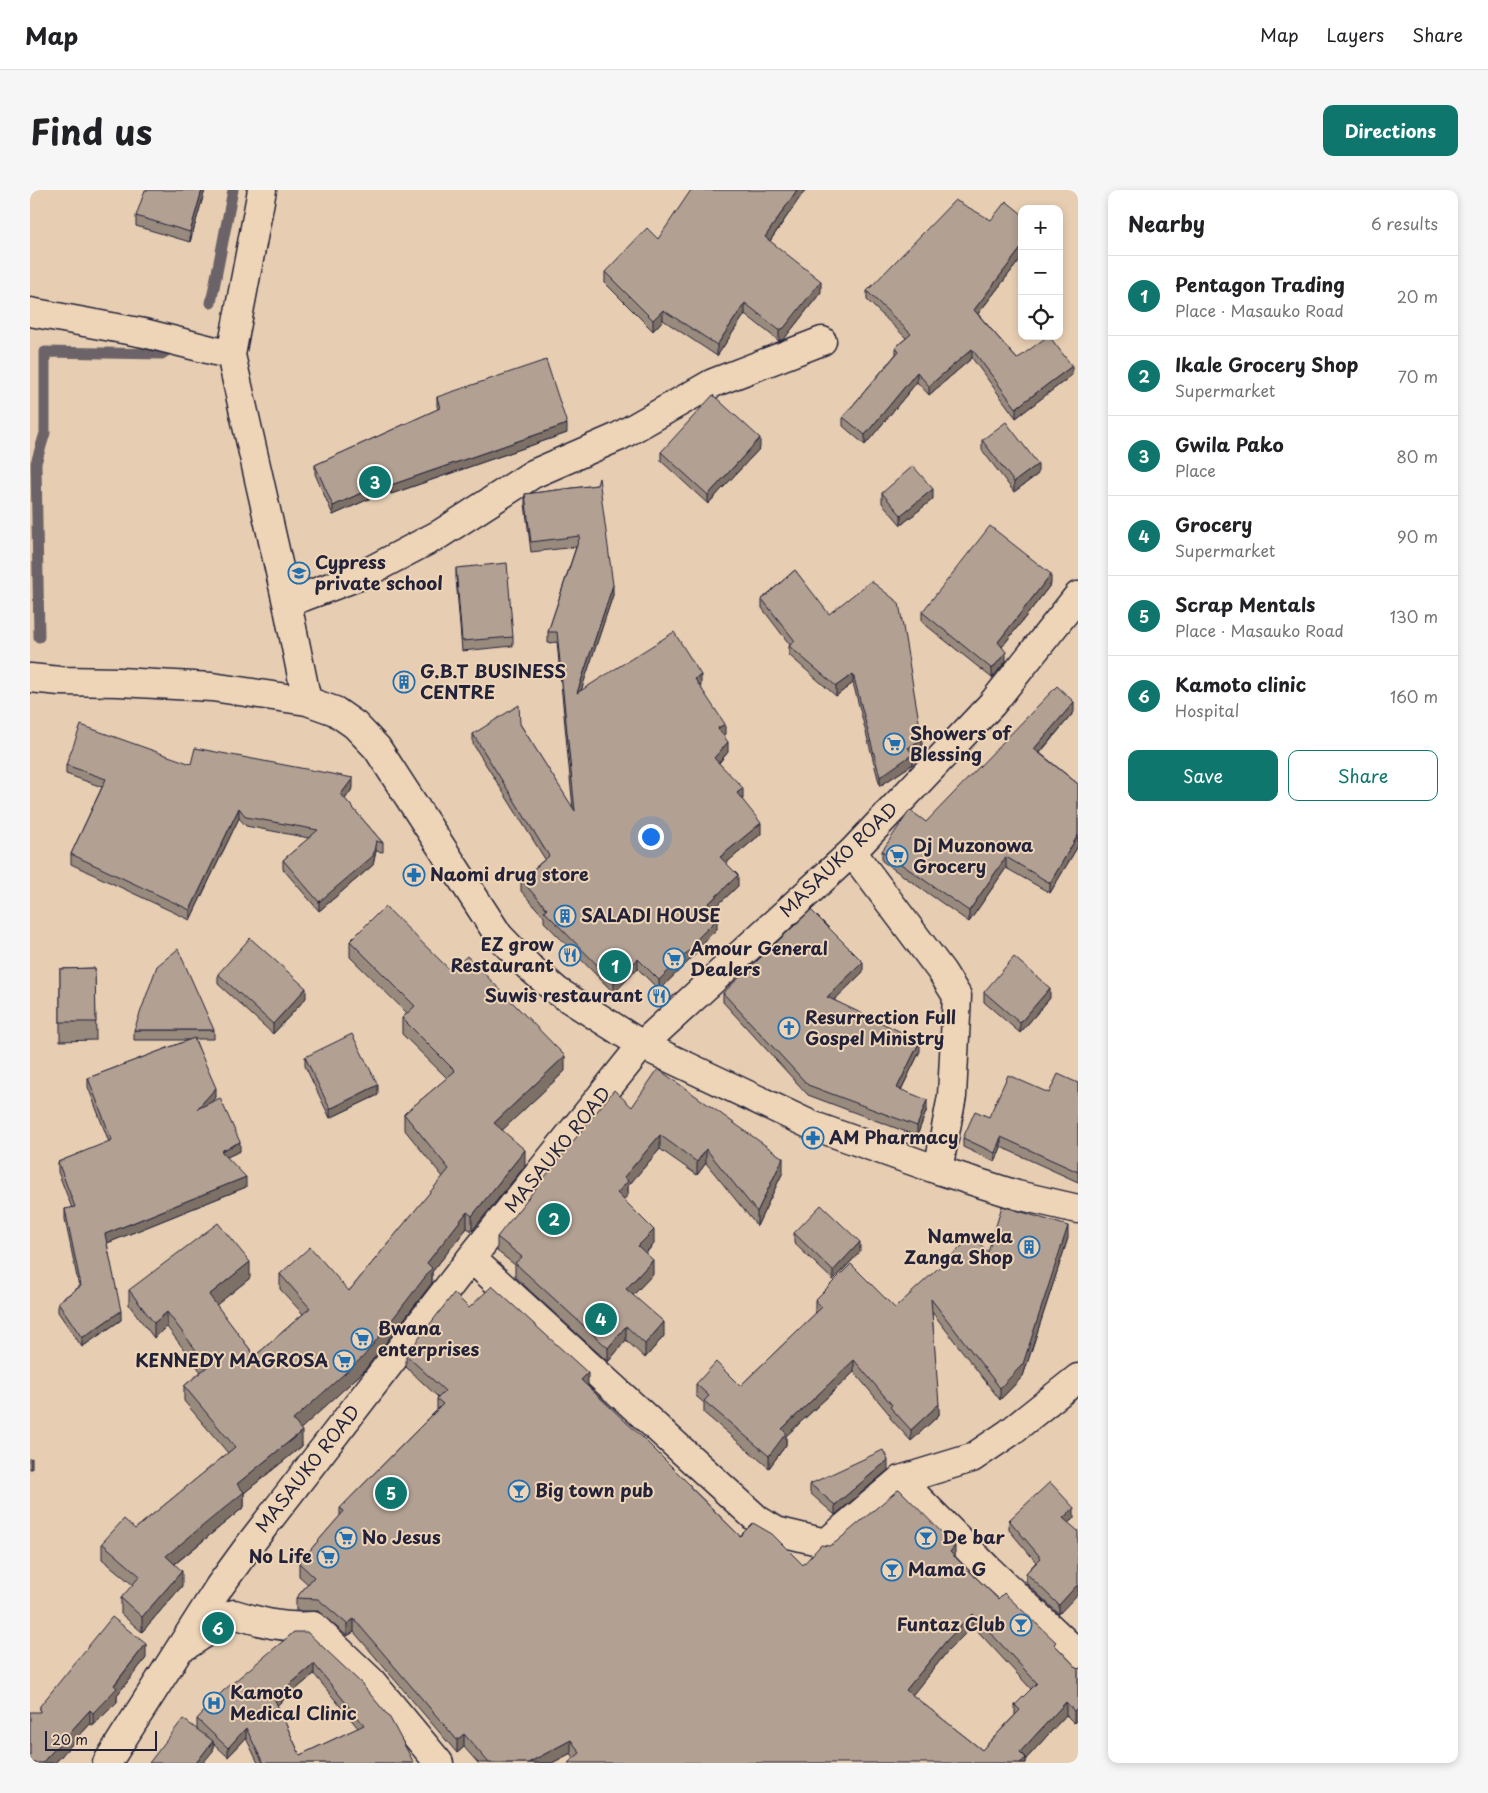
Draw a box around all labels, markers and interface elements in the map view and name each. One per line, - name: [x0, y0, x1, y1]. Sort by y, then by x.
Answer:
- text: Map: [25, 17, 78, 53]
- text: Map: [1260, 21, 1299, 48]
- text: Layers: [1327, 21, 1384, 48]
- text: Share: [1412, 21, 1463, 48]
- text: Find us: [30, 104, 152, 157]
- button: Directions: [1323, 105, 1458, 156]
- map controls: [1018, 205, 1063, 340]
- button: +: [1018, 205, 1063, 250]
- text: Nearby: [1128, 207, 1205, 239]
- text: 6 results: [1371, 211, 1438, 235]
- button: −: [1018, 250, 1063, 295]
- text: Pentagon Trading: [1175, 270, 1345, 298]
- text: 1: [1140, 284, 1148, 308]
- text: 20 m: [1397, 284, 1438, 308]
- button: locate: [1018, 295, 1063, 340]
- text: Place · Masauko Road: [1175, 298, 1344, 322]
- text: Ikale Grocery Shop: [1175, 350, 1358, 378]
- text: 2: [1138, 364, 1150, 388]
- text: 70 m: [1398, 364, 1438, 388]
- text: Supermarket: [1175, 378, 1275, 402]
- text: Gwila Pako: [1175, 430, 1284, 458]
- text: 3: [1139, 444, 1149, 468]
- text: 80 m: [1396, 444, 1438, 468]
- text: Place: [1175, 458, 1216, 482]
- pin: 3: [359, 463, 391, 501]
- text: Grocery: [1175, 510, 1252, 538]
- text: 4: [1139, 524, 1149, 548]
- text: 90 m: [1397, 524, 1438, 548]
- text: Supermarket: [1175, 538, 1275, 562]
- place label: Cypress private school: [315, 548, 443, 596]
- school or university icon: Cypress private school: [287, 561, 311, 585]
- text: Scrap Mentals: [1175, 590, 1315, 618]
- text: 5: [1139, 604, 1149, 628]
- text: 130 m: [1390, 604, 1438, 628]
- text: Place · Masauko Road: [1175, 618, 1344, 642]
- place label: G.B.T BUSINESS CENTRE: [420, 657, 566, 705]
- building icon: G.B.T BUSINESS CENTRE: [392, 670, 416, 694]
- text: Kamoto clinic: [1175, 670, 1306, 698]
- text: 6: [1138, 684, 1150, 708]
- text: 160 m: [1390, 684, 1438, 708]
- text: Hospital: [1175, 698, 1239, 722]
- place label: Showers of Blessing: [910, 719, 1012, 767]
- supermarket icon: Showers of Blessing: [882, 732, 906, 756]
- button: Save: [1128, 750, 1278, 801]
- button: Share: [1288, 750, 1438, 801]
- street label: MASAUKO ROAD: [773, 795, 903, 923]
- your location: [638, 824, 664, 850]
- place label: Dj Muzonowa Grocery: [913, 831, 1033, 879]
- supermarket icon: Dj Muzonowa Grocery: [885, 844, 909, 868]
- place label: Naomi drug store: [430, 860, 589, 887]
- pharmacy icon: Naomi drug store: [402, 863, 426, 887]
- place label: SALADI HOUSE: [581, 901, 721, 928]
- building icon: SALADI HOUSE: [553, 904, 577, 928]
- place label: EZ grow Restaurant: [451, 930, 554, 978]
- place label: Amour General Dealers: [689, 934, 828, 982]
- restaurant icon: EZ grow Restaurant: [558, 943, 582, 967]
- pin: 1: [599, 947, 631, 985]
- supermarket icon: Amour General Dealers: [662, 947, 686, 971]
- place label: Suwis restaurant: [485, 981, 643, 1008]
- restaurant icon: Suwis restaurant: [647, 984, 671, 1008]
- place label: Resurrection Full Gospel Ministry: [805, 1003, 956, 1051]
- church icon: Resurrection Full Gospel Ministry: [777, 1016, 801, 1040]
- street label: MASAUKO ROAD: [497, 1080, 616, 1218]
- place label: AM Pharmacy: [829, 1123, 959, 1150]
- pharmacy icon: AM Pharmacy: [801, 1126, 825, 1150]
- pin: 2: [538, 1200, 570, 1238]
- place label: Namwela Zanga Shop: [904, 1222, 1013, 1270]
- building icon: Namwela Zanga Shop: [1017, 1235, 1041, 1259]
- pin: 4: [585, 1300, 617, 1338]
- place label: Bwana enterprises: [378, 1314, 480, 1362]
- supermarket icon: Bwana enterprises: [350, 1327, 374, 1351]
- place label: KENNEDY MAGROSA: [135, 1346, 328, 1373]
- supermarket icon: KENNEDY MAGROSA: [332, 1349, 356, 1373]
- street label: MASAUKO ROAD: [248, 1398, 365, 1538]
- pin: 5: [375, 1474, 407, 1512]
- place label: Big town pub: [535, 1476, 654, 1503]
- bar icon: Big town pub: [507, 1479, 531, 1503]
- place label: No Jesus: [362, 1523, 441, 1550]
- place label: De bar: [942, 1523, 1005, 1550]
- supermarket icon: No Jesus: [334, 1526, 358, 1550]
- bar icon: De bar: [914, 1526, 938, 1550]
- place label: No Life: [249, 1542, 312, 1569]
- supermarket icon: No Life: [316, 1545, 340, 1569]
- place label: Mama G: [908, 1555, 986, 1582]
- bar icon: Mama G: [880, 1558, 904, 1582]
- pin: 6: [202, 1609, 234, 1647]
- place label: Funtaz Club: [897, 1610, 1005, 1637]
- bar icon: Funtaz Club: [1009, 1613, 1033, 1637]
- place label: Kamoto Medical Clinic: [230, 1678, 357, 1726]
- hospital icon: Kamoto Medical Clinic: [202, 1691, 226, 1715]
- scale bar: [45, 1728, 158, 1751]
- text: 20 m: [52, 1729, 88, 1750]

